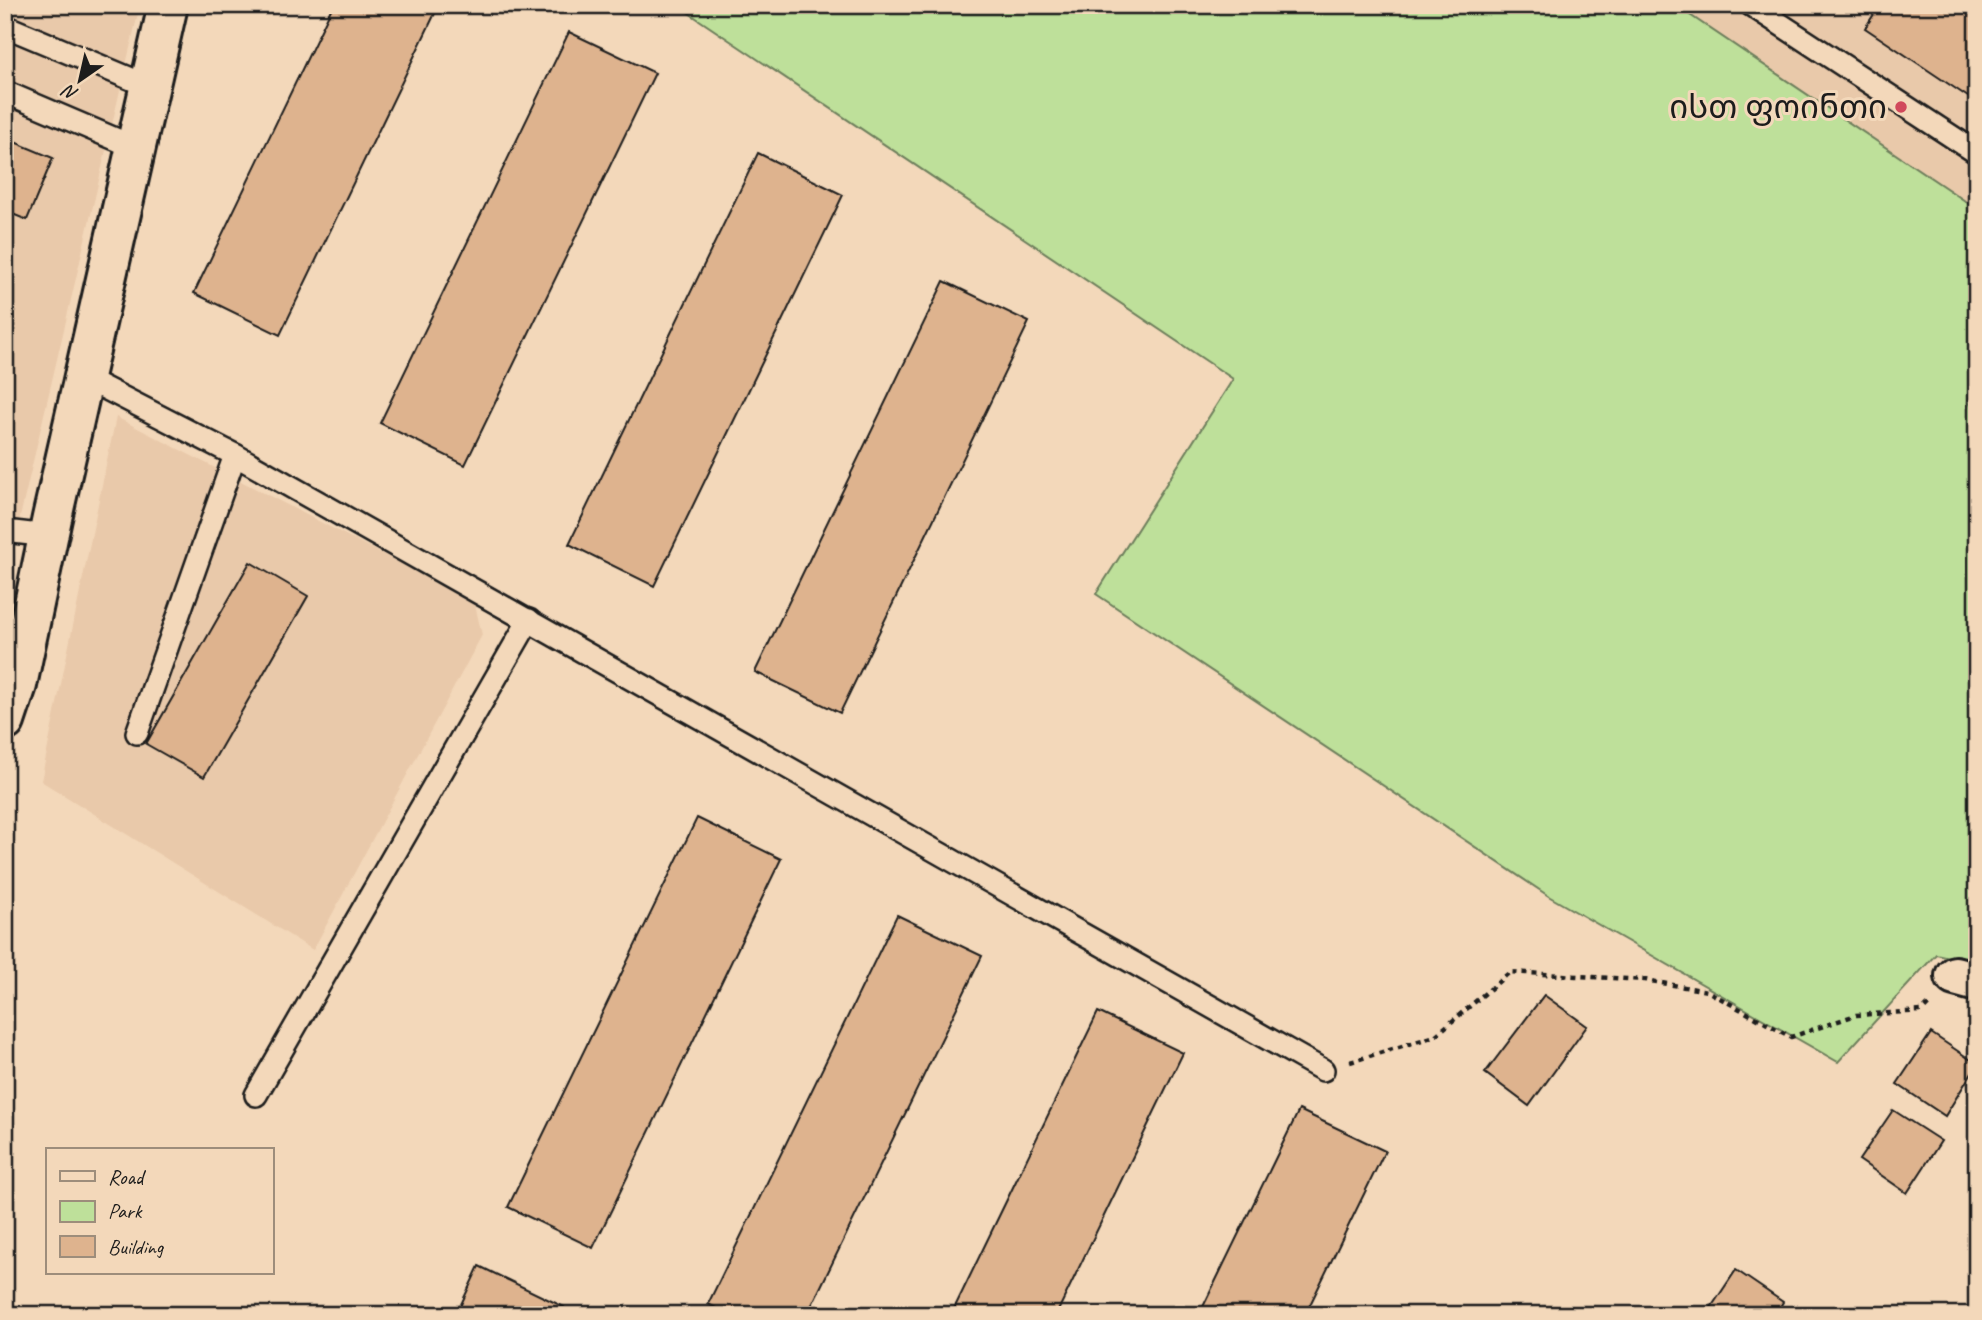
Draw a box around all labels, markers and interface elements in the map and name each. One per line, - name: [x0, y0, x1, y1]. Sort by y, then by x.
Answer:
- north arrow: [46, 46, 116, 116]
- text: N: [57, 78, 83, 107]
- place label: ისთ ფოინთი: [1669, 86, 1887, 128]
- marker: ისთ ფოინთი: [1893, 99, 1909, 115]
- legend: [46, 1148, 273, 1274]
- text: Road: [108, 1164, 147, 1190]
- text: Park: [108, 1198, 143, 1224]
- text: Building: [108, 1234, 165, 1260]

